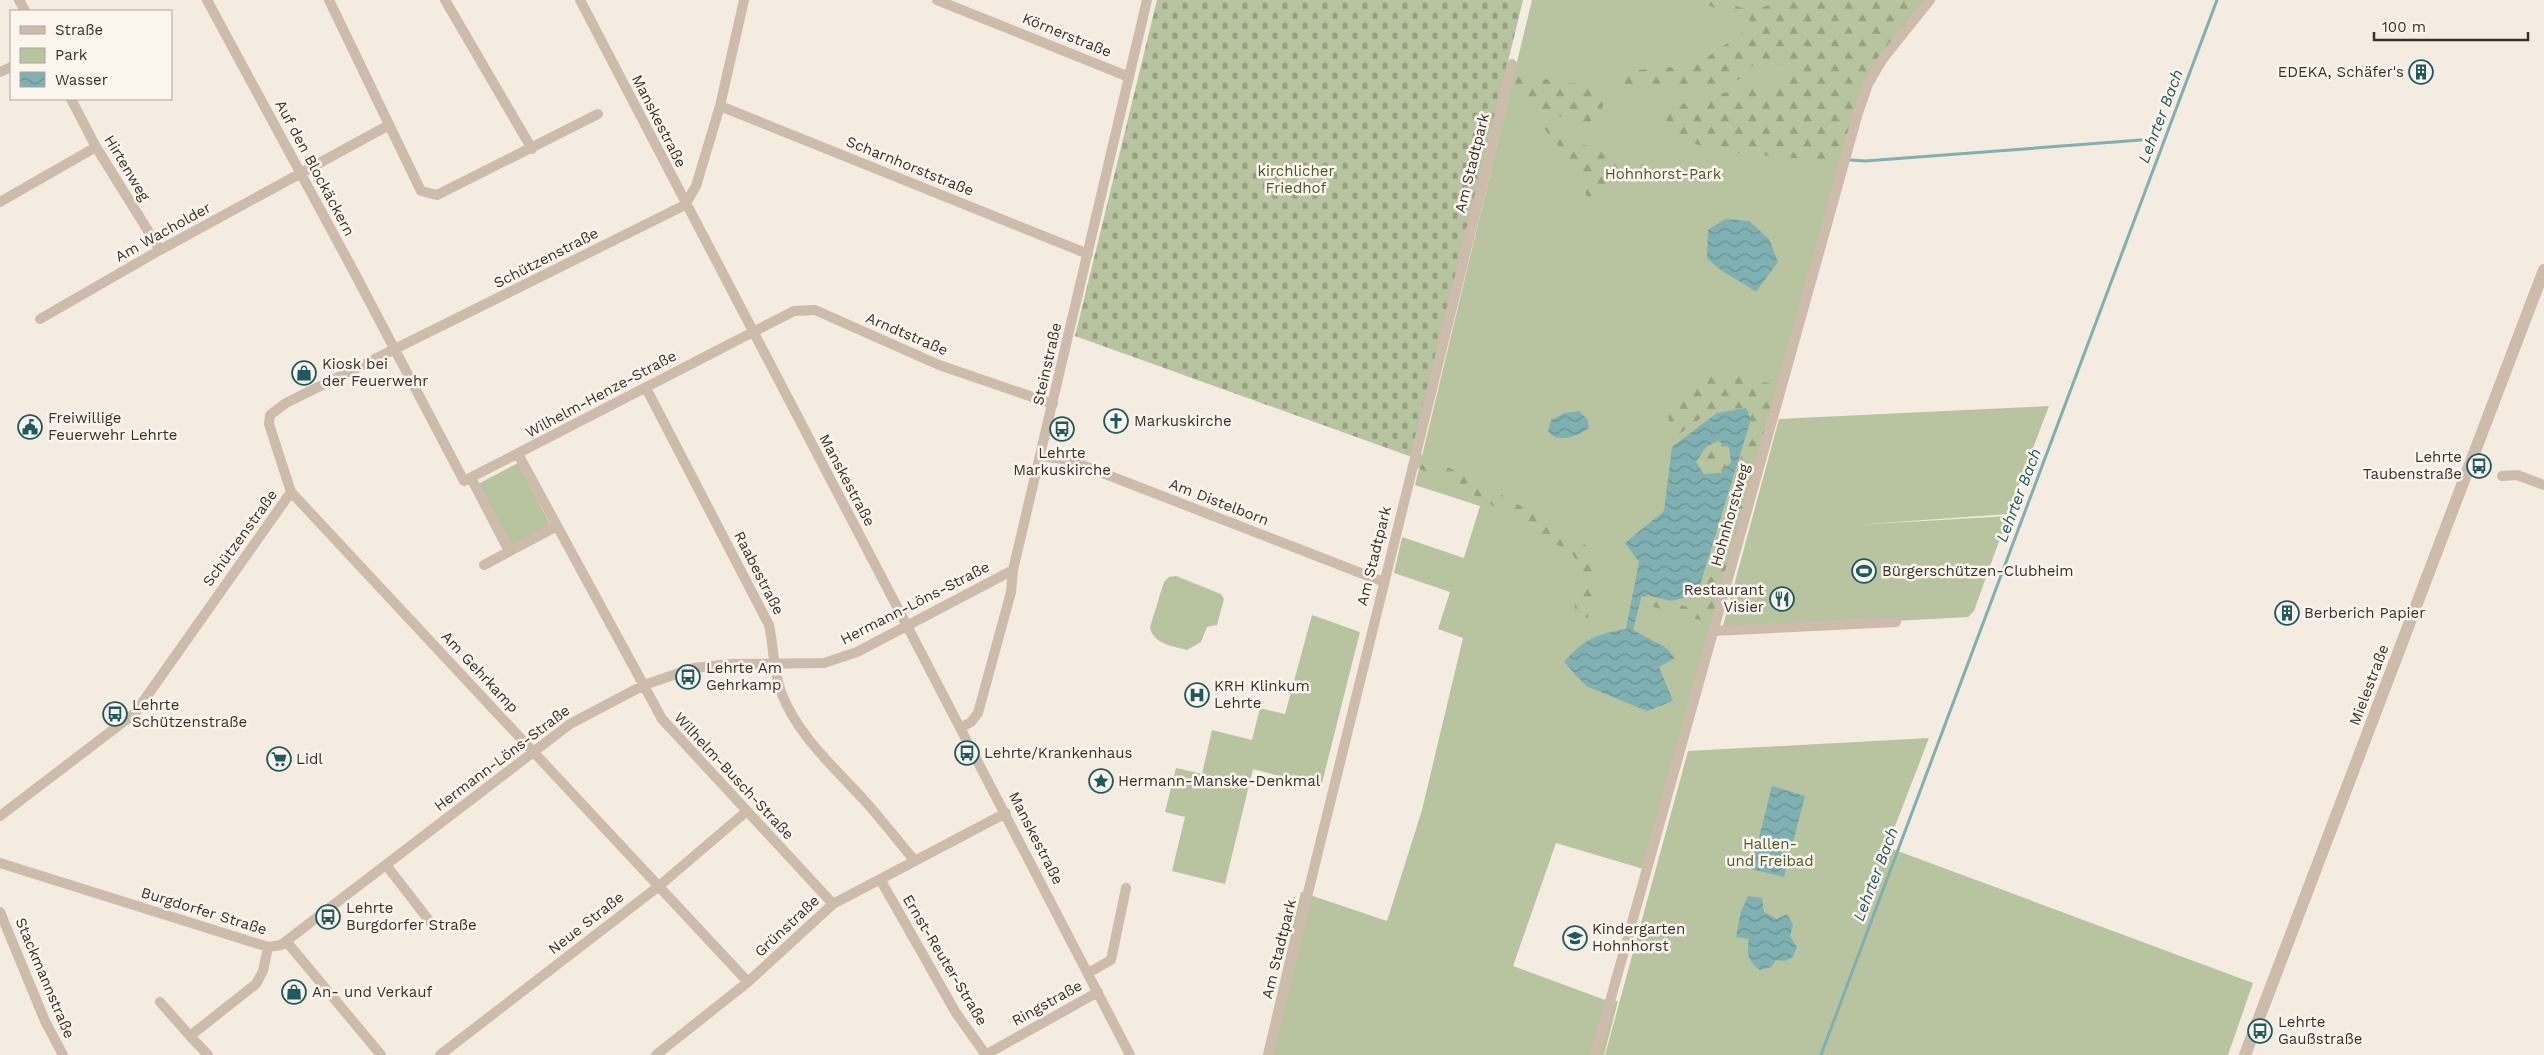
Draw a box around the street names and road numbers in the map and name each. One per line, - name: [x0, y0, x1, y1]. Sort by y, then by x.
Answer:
- street label: Körnerstraße: [1020, 9, 1114, 61]
- street label: Manskestraße: [628, 72, 690, 170]
- street label: Auf den Blockäckern: [272, 97, 358, 239]
- street label: Am Stadtpark: [1451, 111, 1493, 215]
- street label: Hirtenweg: [100, 132, 154, 204]
- street label: Scharnhorststraße: [844, 132, 976, 200]
- street label: Am Wacholder: [112, 198, 214, 266]
- street label: Schützenstraße: [491, 224, 601, 292]
- street label: Arndtstraße: [863, 309, 951, 359]
- street label: Steinstraße: [1029, 321, 1065, 407]
- street label: Wilhelm-Henze-Straße: [522, 347, 680, 441]
- street label: Manskestraße: [815, 431, 879, 529]
- street label: Hohnhorstweg: [1707, 462, 1753, 568]
- street label: Am Distelborn: [1167, 475, 1271, 529]
- street label: Schützenstraße: [199, 486, 281, 590]
- street label: Am Stadtpark: [1353, 504, 1395, 608]
- street label: Raabestraße: [730, 528, 788, 618]
- street label: Hermann-Löns-Straße: [837, 558, 993, 648]
- street label: Am Gehrkamp: [438, 628, 522, 716]
- street label: Mielestraße: [2345, 642, 2393, 728]
- street label: Hermann-Löns-Straße: [431, 701, 573, 815]
- street label: Wilhelm-Busch-Straße: [670, 709, 798, 843]
- street label: Manskestraße: [1005, 789, 1067, 887]
- street label: Burgdorfer Straße: [139, 883, 269, 939]
- street label: Neue Straße: [545, 888, 627, 958]
- street label: Grünstraße: [751, 891, 823, 961]
- street label: Ernst-Reuter-Straße: [899, 891, 991, 1029]
- street label: Am Stadtpark: [1258, 897, 1300, 1001]
- street label: Stackmannstraße: [11, 915, 79, 1041]
- street label: Ringstraße: [1009, 976, 1085, 1030]

